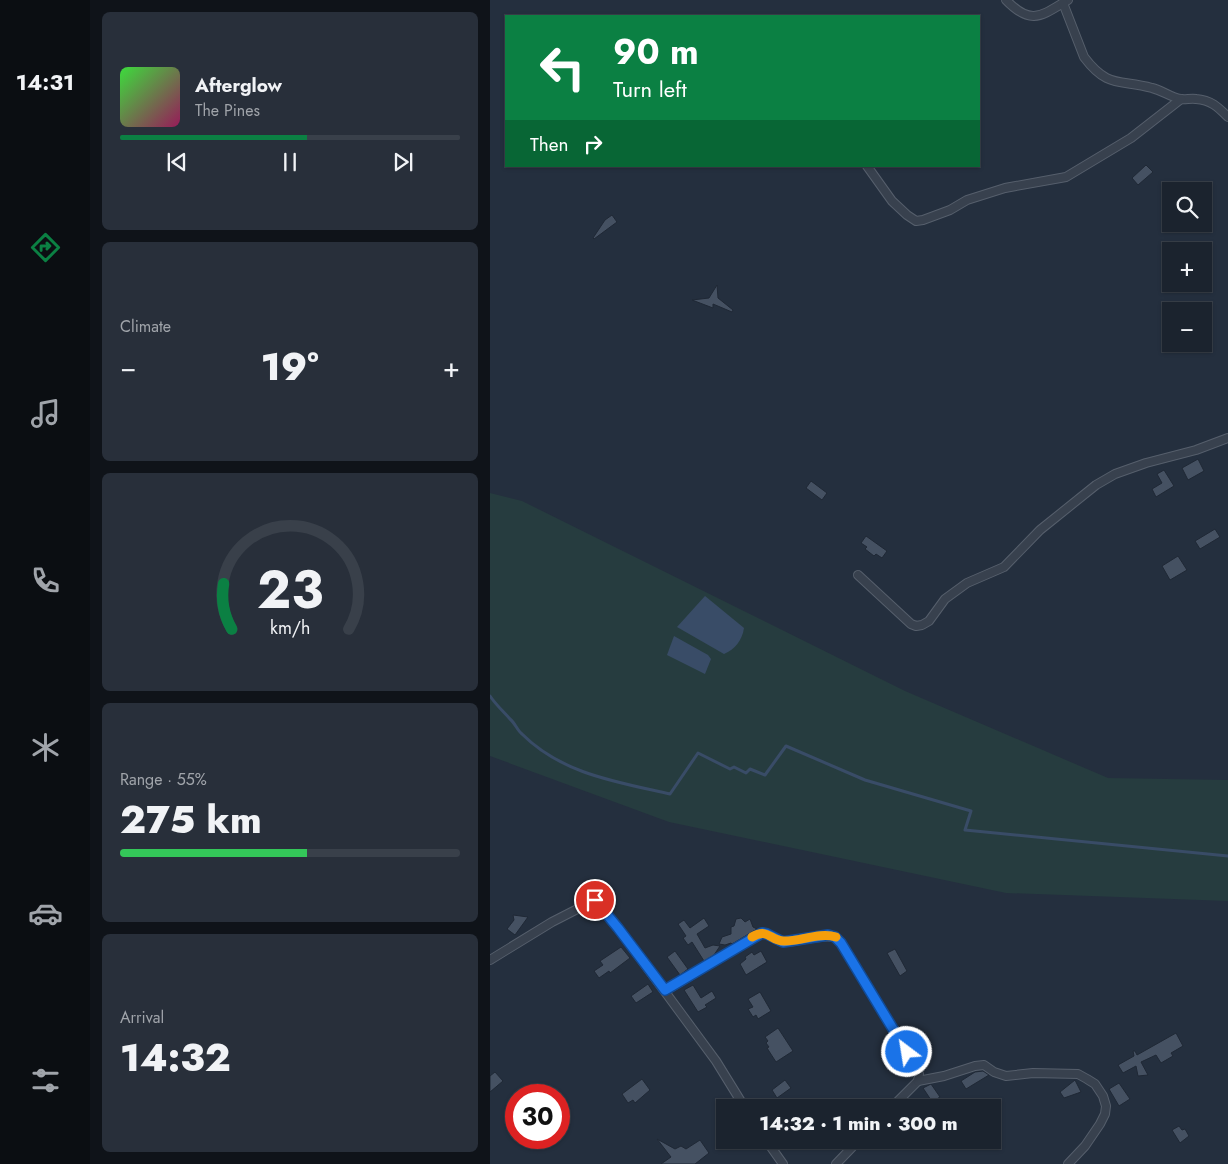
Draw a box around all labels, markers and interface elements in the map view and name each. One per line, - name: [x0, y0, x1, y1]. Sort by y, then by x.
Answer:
- text: 90 m: [613, 27, 699, 77]
- icon: left: [530, 35, 595, 100]
- text: 14:31: [16, 66, 74, 98]
- text: Afterglow: [195, 72, 282, 99]
- text: Turn left: [613, 73, 687, 105]
- text: The Pines: [195, 99, 260, 122]
- icon: right: [579, 130, 607, 158]
- text: Then: [530, 131, 569, 158]
- icon: previous: [163, 148, 191, 176]
- icon: pause: [276, 148, 304, 176]
- icon: next: [389, 148, 417, 176]
- map controls: [1162, 182, 1212, 352]
- button: search: [1162, 182, 1212, 232]
- icon: directions: [28, 230, 63, 265]
- button: +: [1162, 242, 1212, 292]
- button: −: [1162, 302, 1212, 352]
- text: Climate: [120, 315, 171, 338]
- text: 19°: [261, 339, 319, 394]
- text: −: [120, 347, 137, 388]
- text: +: [443, 347, 460, 388]
- icon: music: [28, 396, 63, 431]
- text: 23: [257, 552, 323, 628]
- icon: phone: [28, 563, 63, 598]
- text: km/h: [270, 615, 310, 641]
- icon: climate: [28, 730, 63, 765]
- text: Range · 55%: [120, 768, 207, 791]
- text: 275 km: [120, 792, 262, 847]
- pin: [574, 879, 616, 921]
- icon: arrive: [581, 886, 609, 914]
- icon: car: [28, 896, 63, 931]
- text: Arrival: [120, 1006, 164, 1029]
- position arrow: [880, 1025, 932, 1077]
- text: 14:32: [120, 1030, 231, 1085]
- icon: filters: [28, 1063, 63, 1098]
- speed limit sign: 30: [505, 1084, 570, 1149]
- text: 14:32 · 1 min · 300 m: [759, 1110, 958, 1137]

